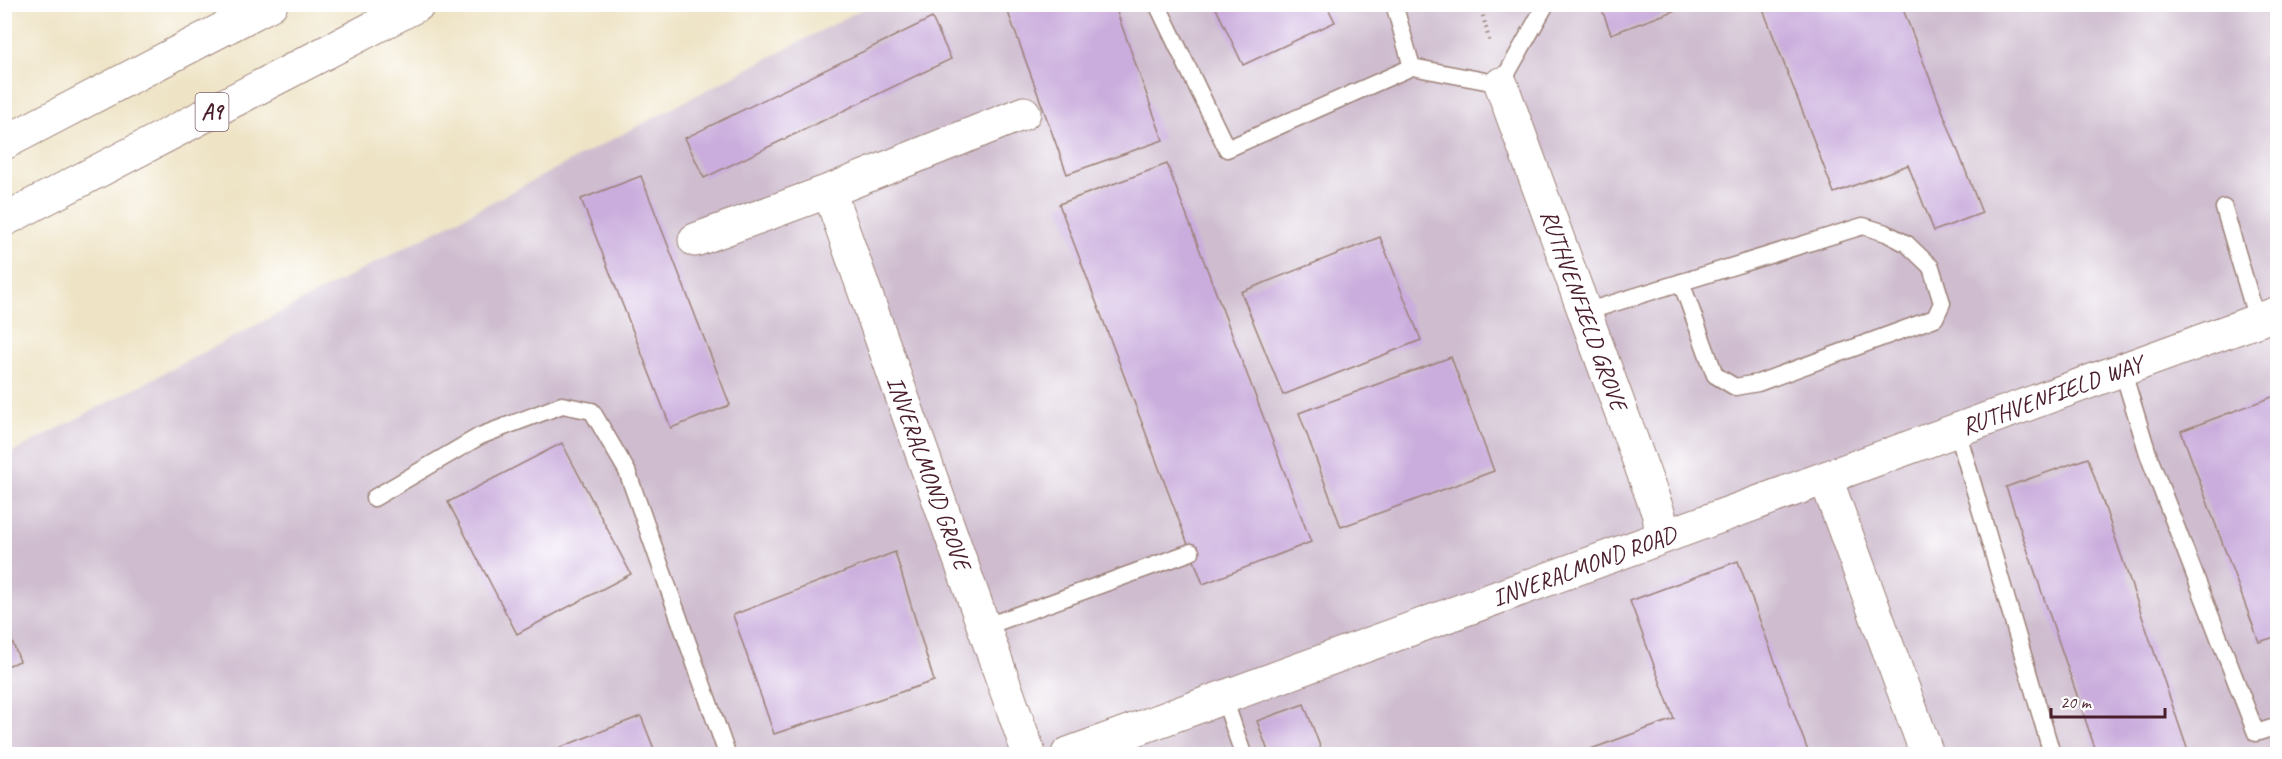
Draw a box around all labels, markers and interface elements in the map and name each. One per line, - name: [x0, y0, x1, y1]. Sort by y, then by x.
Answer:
- road number: A9: [196, 93, 228, 131]
- street label: RUTHVENFIELD GROVE: [1534, 206, 1635, 417]
- street label: RUTHVENFIELD WAY: [1958, 347, 2151, 442]
- street label: INVERALMOND GROVE: [880, 372, 979, 576]
- street label: INVERALMOND ROAD: [1488, 518, 1682, 613]
- scale bar: [2051, 681, 2165, 719]
- text: 20 m: [2060, 691, 2093, 713]

